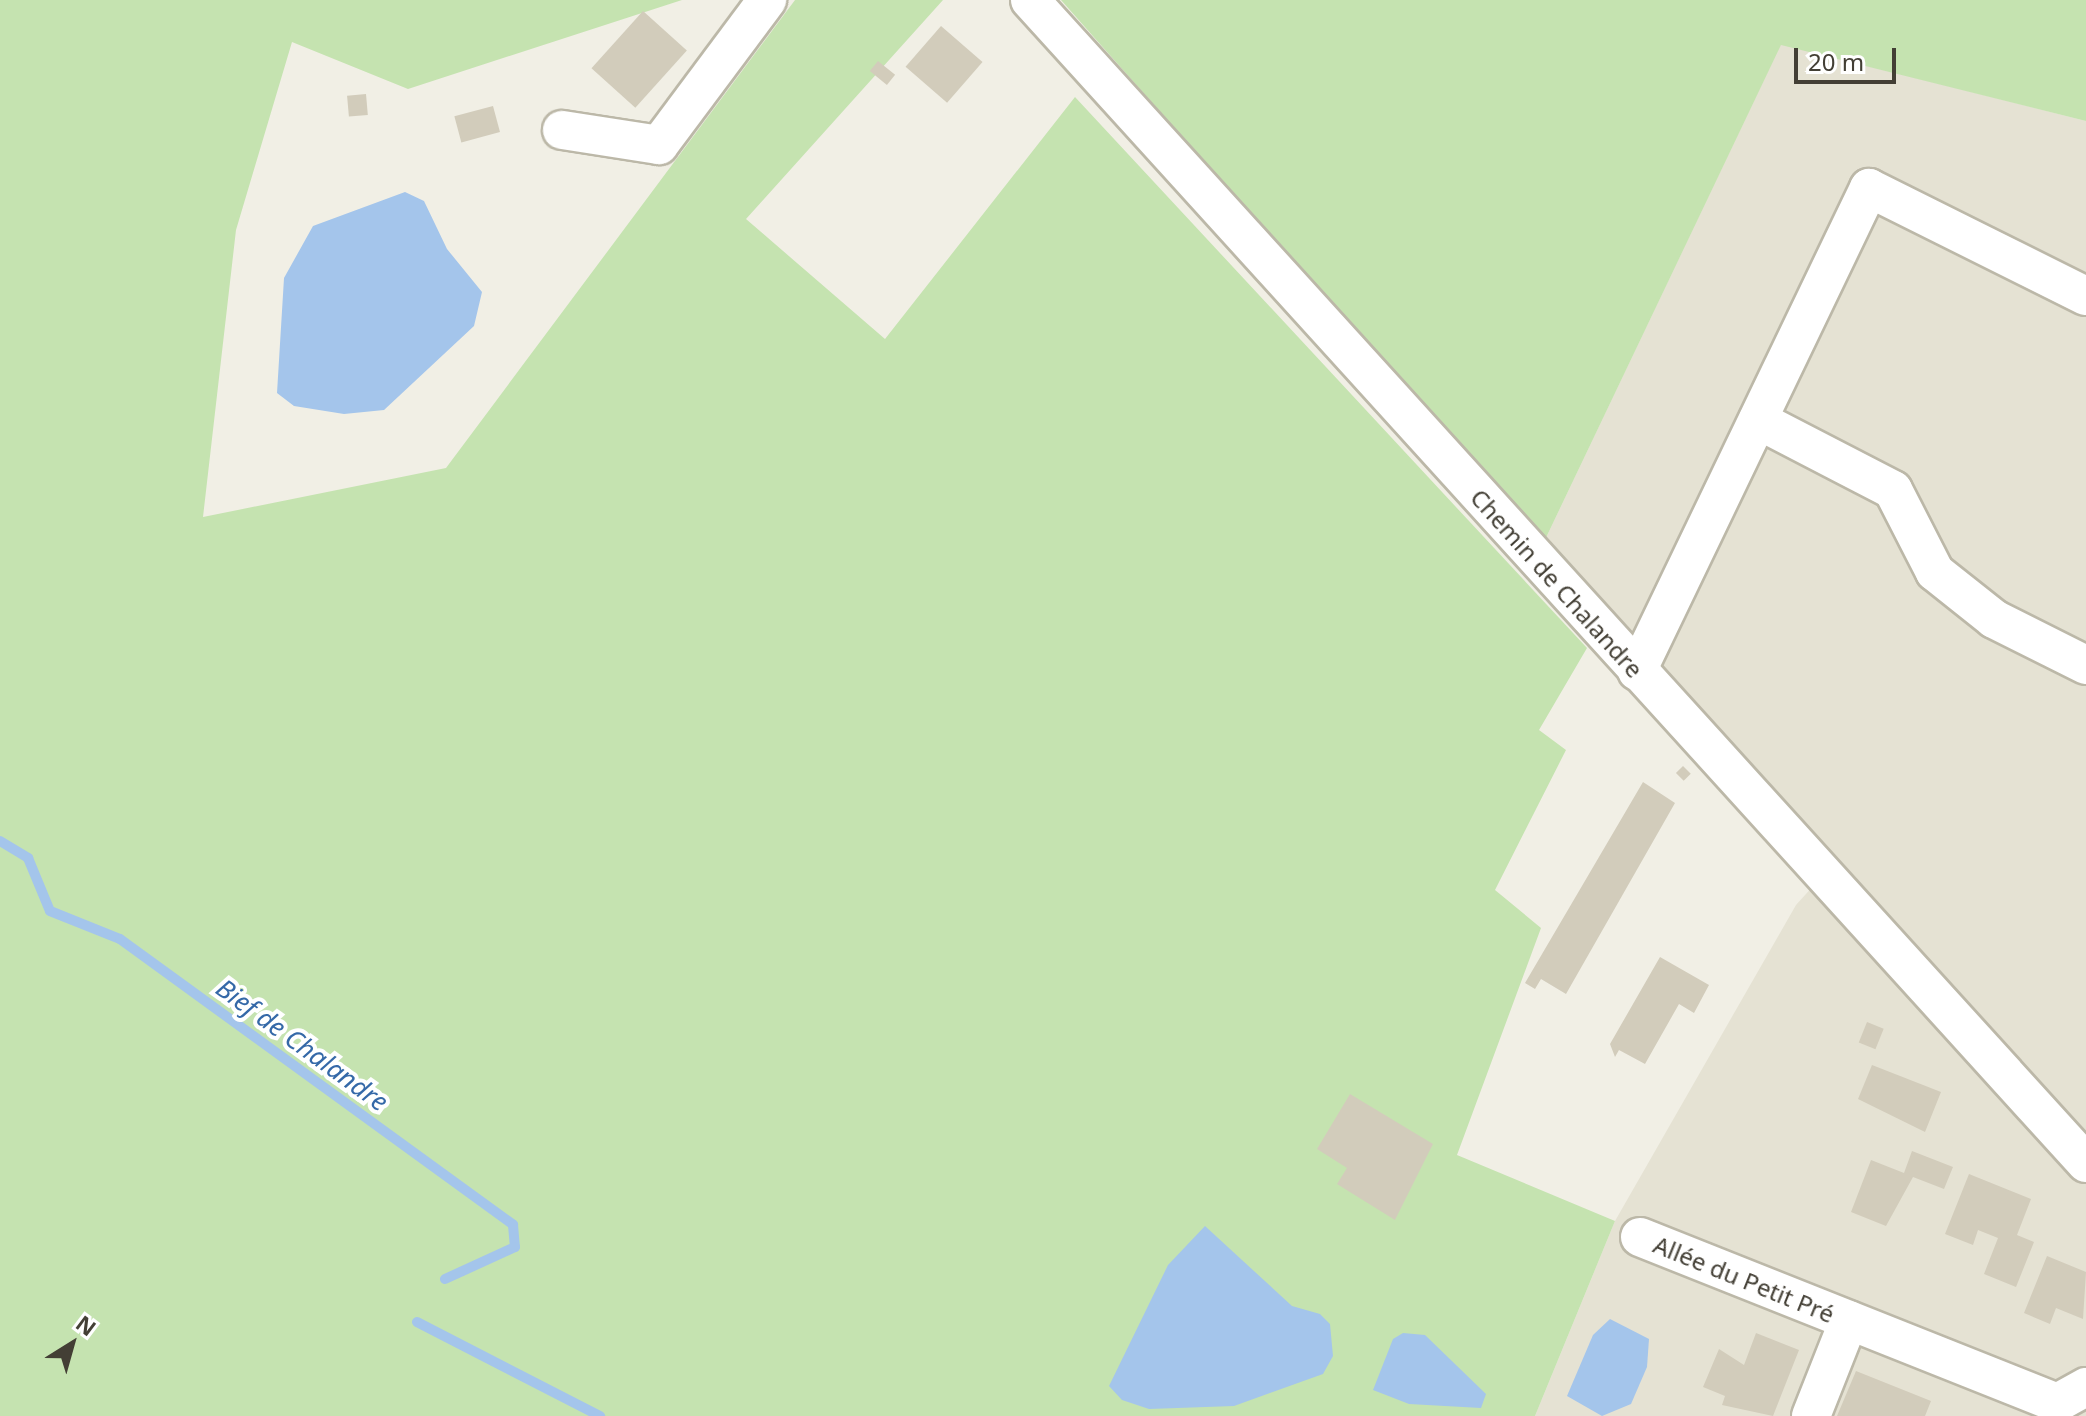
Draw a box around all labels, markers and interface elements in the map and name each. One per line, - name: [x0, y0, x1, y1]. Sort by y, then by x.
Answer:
- scale bar: [1798, 32, 1900, 82]
- text: 20 m: [1808, 45, 1864, 78]
- street label: Chemin de Chalandre: [1465, 483, 1649, 683]
- water label: Bief de Chalandre: [210, 972, 394, 1118]
- street label: Allée du Petit Pré: [1650, 1230, 1838, 1328]
- north arrow: [32, 1304, 112, 1384]
- text: N: [70, 1307, 103, 1342]

